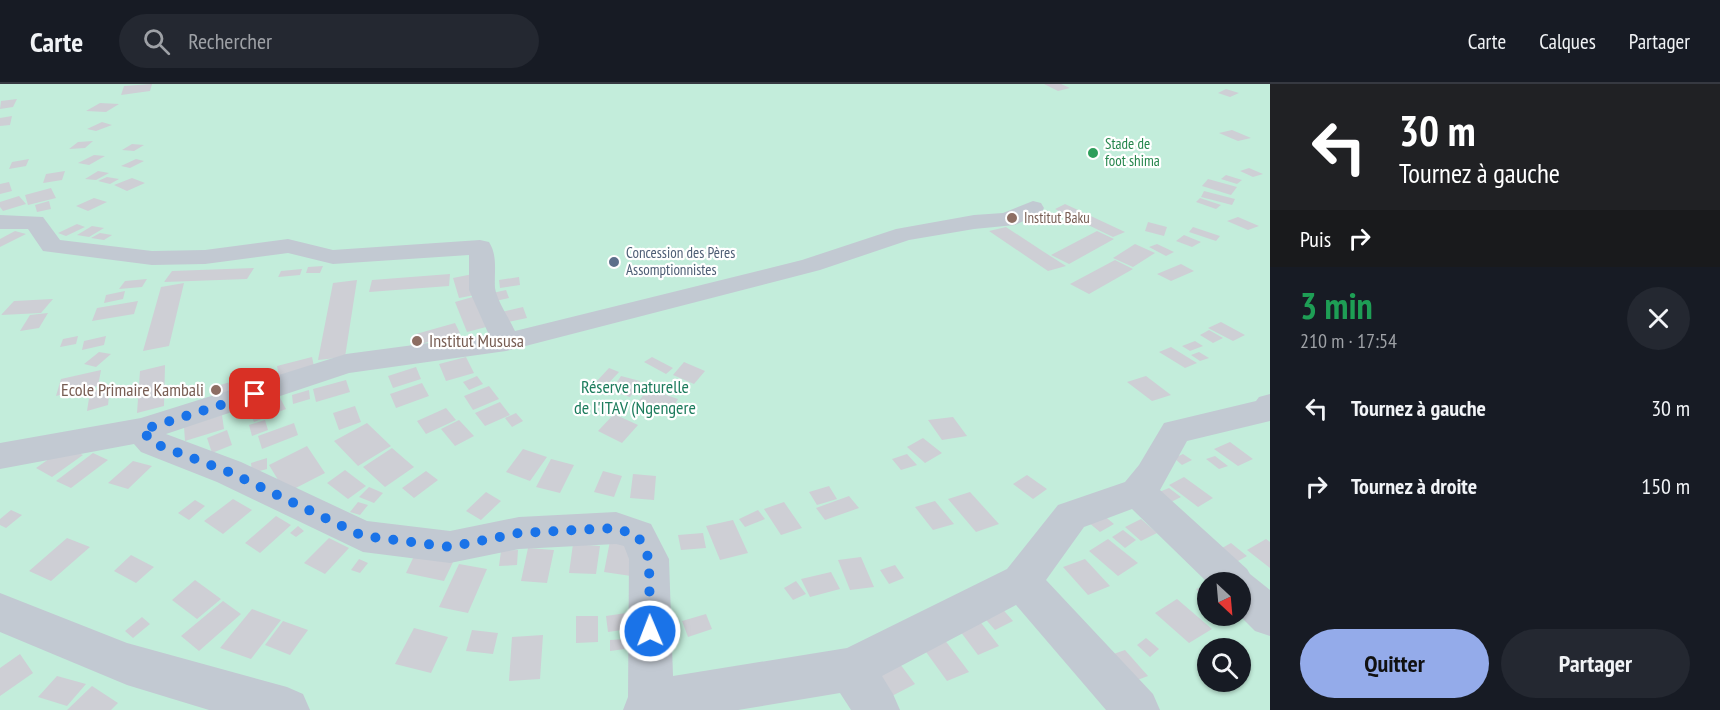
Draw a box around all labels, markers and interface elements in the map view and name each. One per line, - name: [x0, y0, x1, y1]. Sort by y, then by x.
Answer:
- search box: [119, 14, 539, 68]
- text: Carte: [30, 23, 83, 60]
- icon: search: [140, 25, 173, 58]
- text: Rechercher: [188, 27, 272, 55]
- text: Carte: [1468, 28, 1506, 55]
- text: Calques: [1539, 28, 1596, 55]
- text: Partager: [1629, 28, 1690, 55]
- text: 30 m: [1399, 103, 1476, 158]
- icon: left: [1300, 108, 1378, 186]
- place label: Stade de foot shima: [1105, 134, 1160, 170]
- marker: Stade de foot shima: [1086, 146, 1100, 160]
- text: Tournez à gauche: [1399, 156, 1560, 190]
- place label: Institut Baku: [1024, 208, 1090, 227]
- marker: Institut Baku: [1005, 211, 1019, 225]
- icon: right: [1343, 222, 1376, 255]
- text: Puis: [1300, 225, 1331, 253]
- place label: Concession des Pères Assomptionnistes: [626, 243, 735, 279]
- marker: Concession des Pères Assomptionnistes: [607, 255, 621, 269]
- text: 3 min: [1300, 282, 1373, 329]
- button: close: [1627, 287, 1690, 350]
- text: 210 m · 17:54: [1300, 328, 1397, 354]
- place label: Institut Mususa: [429, 329, 524, 352]
- marker: Institut Mususa: [410, 334, 424, 348]
- pin: [229, 368, 280, 419]
- park label: Réserve naturelle de l'ITAV (Ngengere: [574, 375, 696, 419]
- icon: arrive: [238, 377, 271, 410]
- place label: Ecole Primaire Kambali: [61, 378, 204, 401]
- marker: Ecole Primaire Kambali: [209, 383, 223, 397]
- icon: left: [1300, 392, 1333, 425]
- text: Tournez à gauche: [1351, 394, 1486, 422]
- text: 30 m: [1651, 394, 1690, 422]
- icon: right: [1300, 470, 1333, 503]
- text: Tournez à droite: [1351, 472, 1477, 500]
- text: 150 m: [1641, 472, 1690, 500]
- north arrow: [1197, 572, 1251, 626]
- map controls: [1197, 572, 1251, 692]
- position arrow: [618, 599, 682, 663]
- button: Quitter: [1300, 629, 1489, 698]
- button: Partager: [1501, 629, 1690, 698]
- button: search: [1197, 638, 1251, 692]

